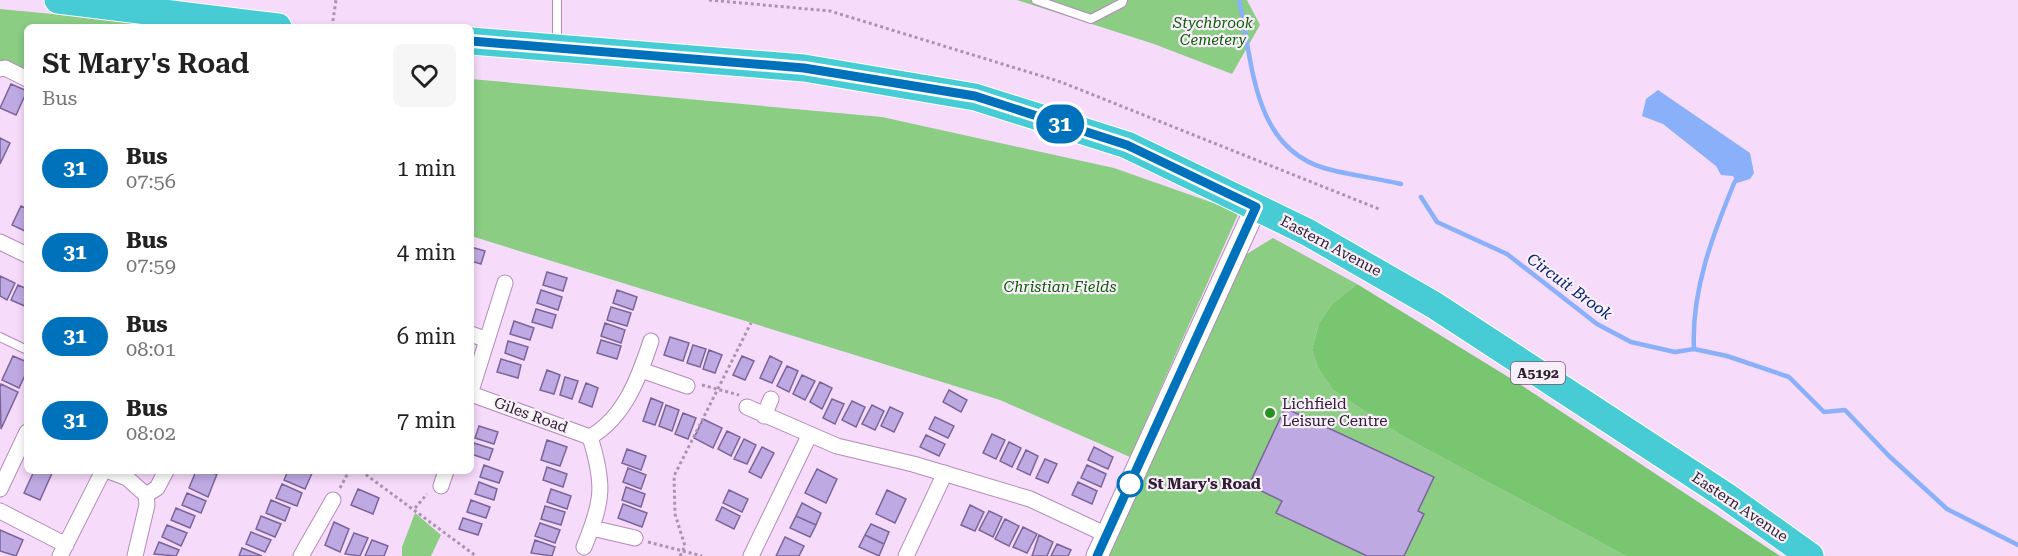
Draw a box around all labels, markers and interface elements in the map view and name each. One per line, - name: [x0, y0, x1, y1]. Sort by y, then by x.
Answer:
- park label: Stychbrook Cemetery: [1172, 14, 1254, 49]
- button: heart: [393, 44, 456, 107]
- text: St Mary's Road: [42, 47, 249, 80]
- text: Bus: [42, 86, 77, 110]
- line badge: 31: [1033, 104, 1087, 144]
- text: 31: [1048, 112, 1072, 136]
- text: Bus: [126, 144, 168, 169]
- text: 31: [63, 156, 87, 180]
- text: 1 min: [397, 156, 456, 181]
- text: 07:56: [126, 169, 176, 193]
- street label: Eastern Avenue: [1277, 212, 1385, 280]
- text: Bus: [126, 228, 168, 253]
- text: 31: [63, 240, 87, 264]
- text: 4 min: [397, 240, 456, 265]
- water label: Circuit Brook: [1524, 249, 1616, 324]
- text: 07:59: [126, 253, 176, 277]
- park label: Christian Fields: [1004, 278, 1116, 296]
- text: Bus: [126, 312, 168, 337]
- text: 31: [63, 324, 87, 348]
- text: 6 min: [397, 324, 456, 349]
- text: 08:01: [126, 337, 176, 361]
- road number: A5192: [1511, 362, 1565, 384]
- street label: Giles Road: [492, 393, 571, 437]
- place label: Lichfield Leisure Centre: [1282, 395, 1388, 430]
- text: Bus: [126, 396, 168, 421]
- marker: Lichfield Leisure Centre: [1263, 406, 1277, 420]
- text: 31: [63, 408, 87, 432]
- text: 7 min: [397, 408, 456, 433]
- text: 08:02: [126, 421, 176, 445]
- street label: Eastern Avenue: [1689, 468, 1791, 546]
- marker: St Mary's Road: [1117, 471, 1143, 497]
- place label: St Mary's Road: [1148, 475, 1261, 493]

